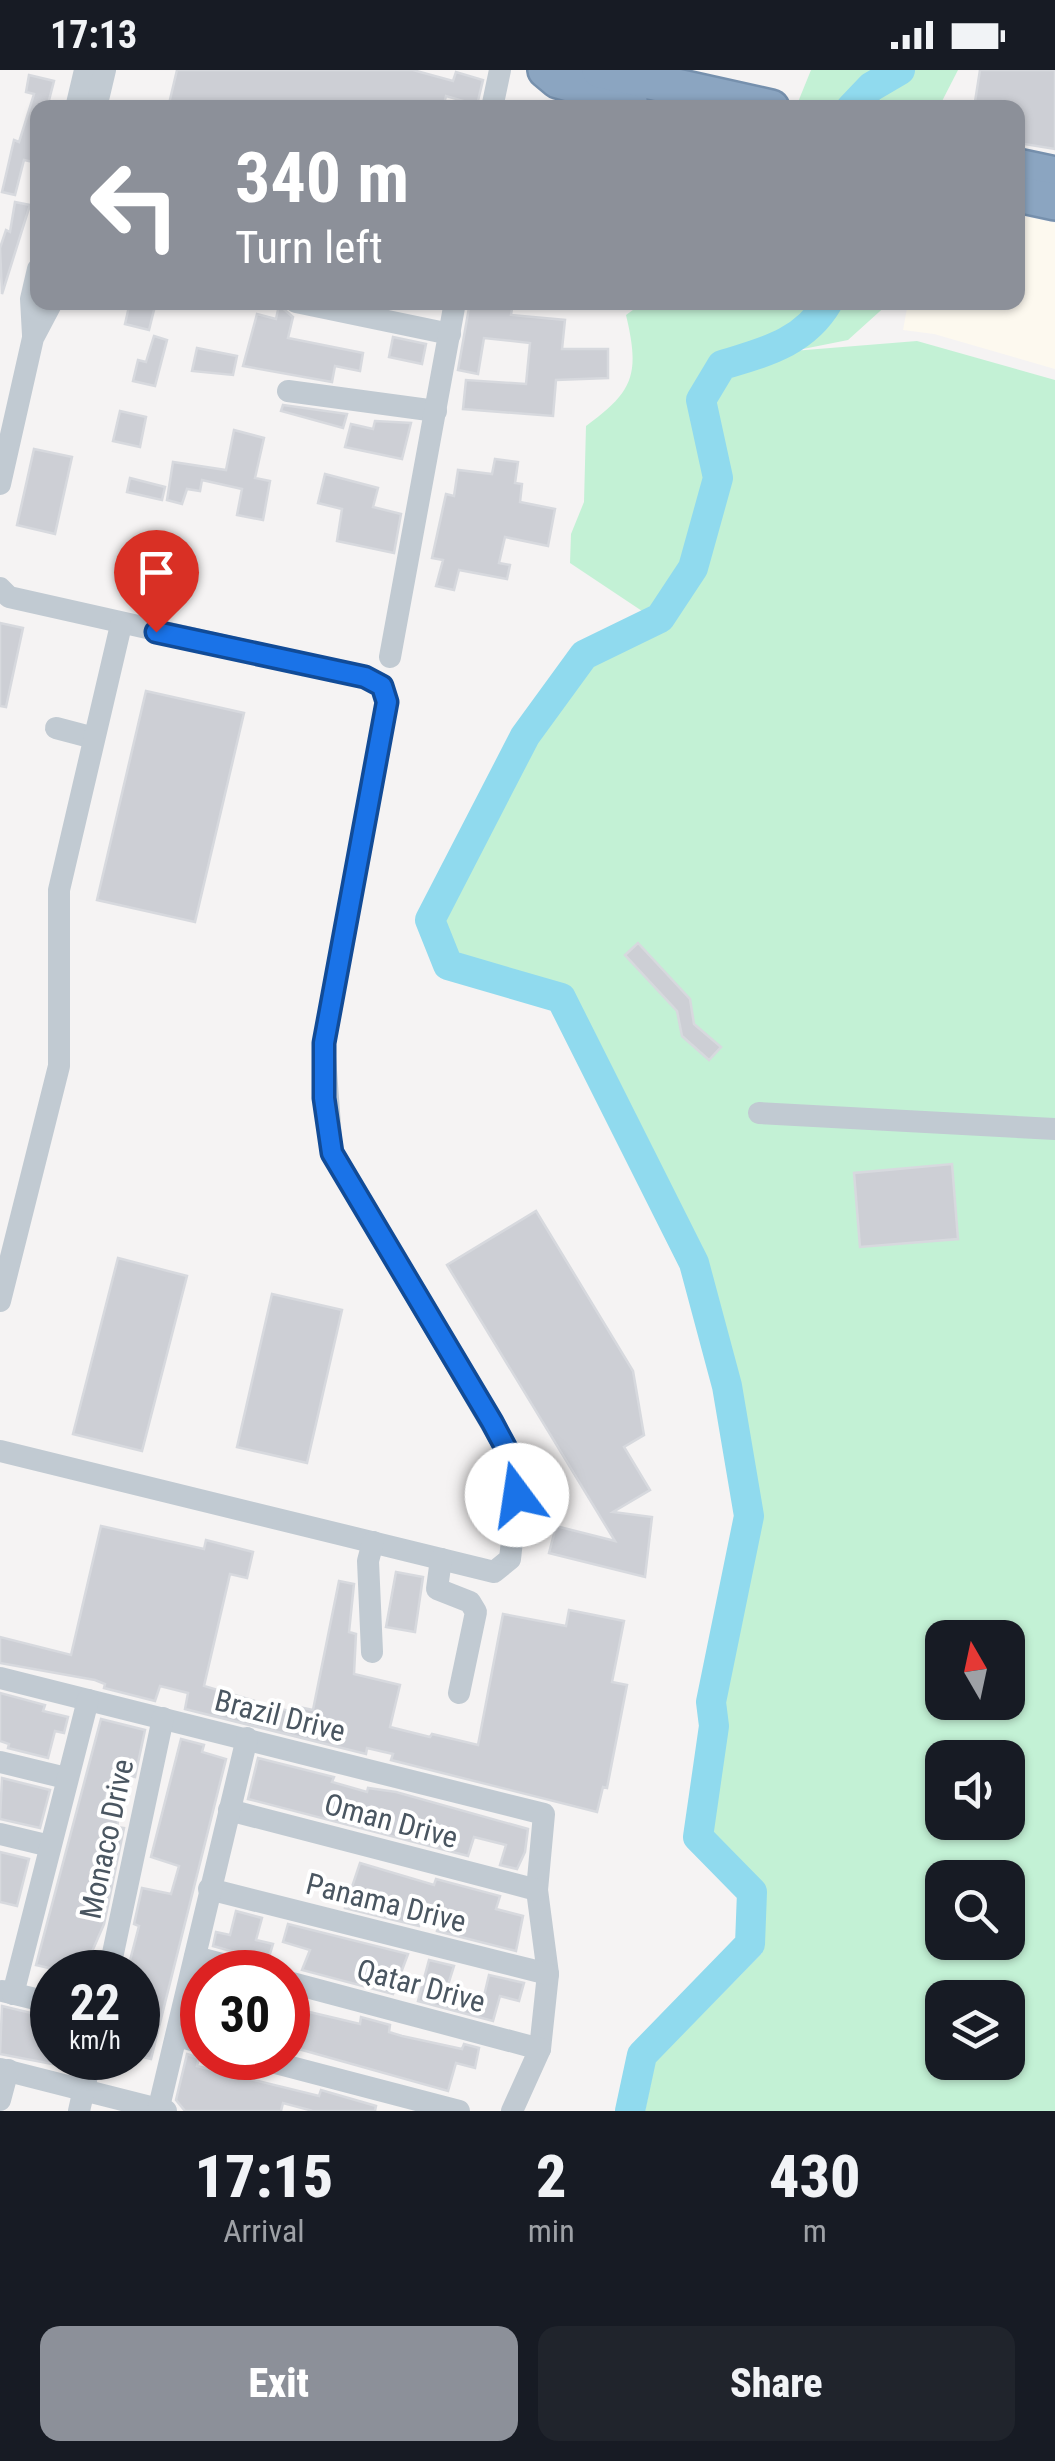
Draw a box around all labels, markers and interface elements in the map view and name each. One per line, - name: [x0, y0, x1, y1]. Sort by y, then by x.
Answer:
- text: 17:13: [50, 13, 137, 57]
- text: 340 m: [235, 137, 409, 219]
- icon: left: [70, 140, 200, 270]
- text: Turn left: [235, 221, 383, 274]
- pin: [114, 530, 199, 633]
- icon: arrive: [129, 545, 184, 600]
- position arrow: [465, 1443, 569, 1547]
- north arrow: [925, 1620, 1025, 1720]
- map controls: [925, 1620, 1025, 2080]
- street label: Brazil Drive: [211, 1682, 349, 1749]
- button: sound: [925, 1740, 1025, 1840]
- street label: Monaco Drive: [73, 1756, 140, 1922]
- street label: Oman Drive: [321, 1786, 461, 1855]
- button: search: [925, 1860, 1025, 1960]
- street label: Panama Drive: [303, 1866, 470, 1939]
- speed limit sign: 30: [180, 1950, 310, 2080]
- street label: Qatar Drive: [353, 1952, 489, 2019]
- text: 22: [70, 1974, 120, 2032]
- button: layers: [925, 1980, 1025, 2080]
- text: km/h: [69, 2026, 121, 2055]
- text: 17:15: [194, 2141, 333, 2212]
- text: 2: [536, 2141, 566, 2212]
- text: 430: [769, 2141, 861, 2212]
- text: Arrival: [223, 2212, 305, 2250]
- text: min: [528, 2212, 575, 2250]
- text: m: [803, 2212, 827, 2250]
- button: Exit: [40, 2326, 518, 2441]
- button: Share: [538, 2326, 1015, 2441]

